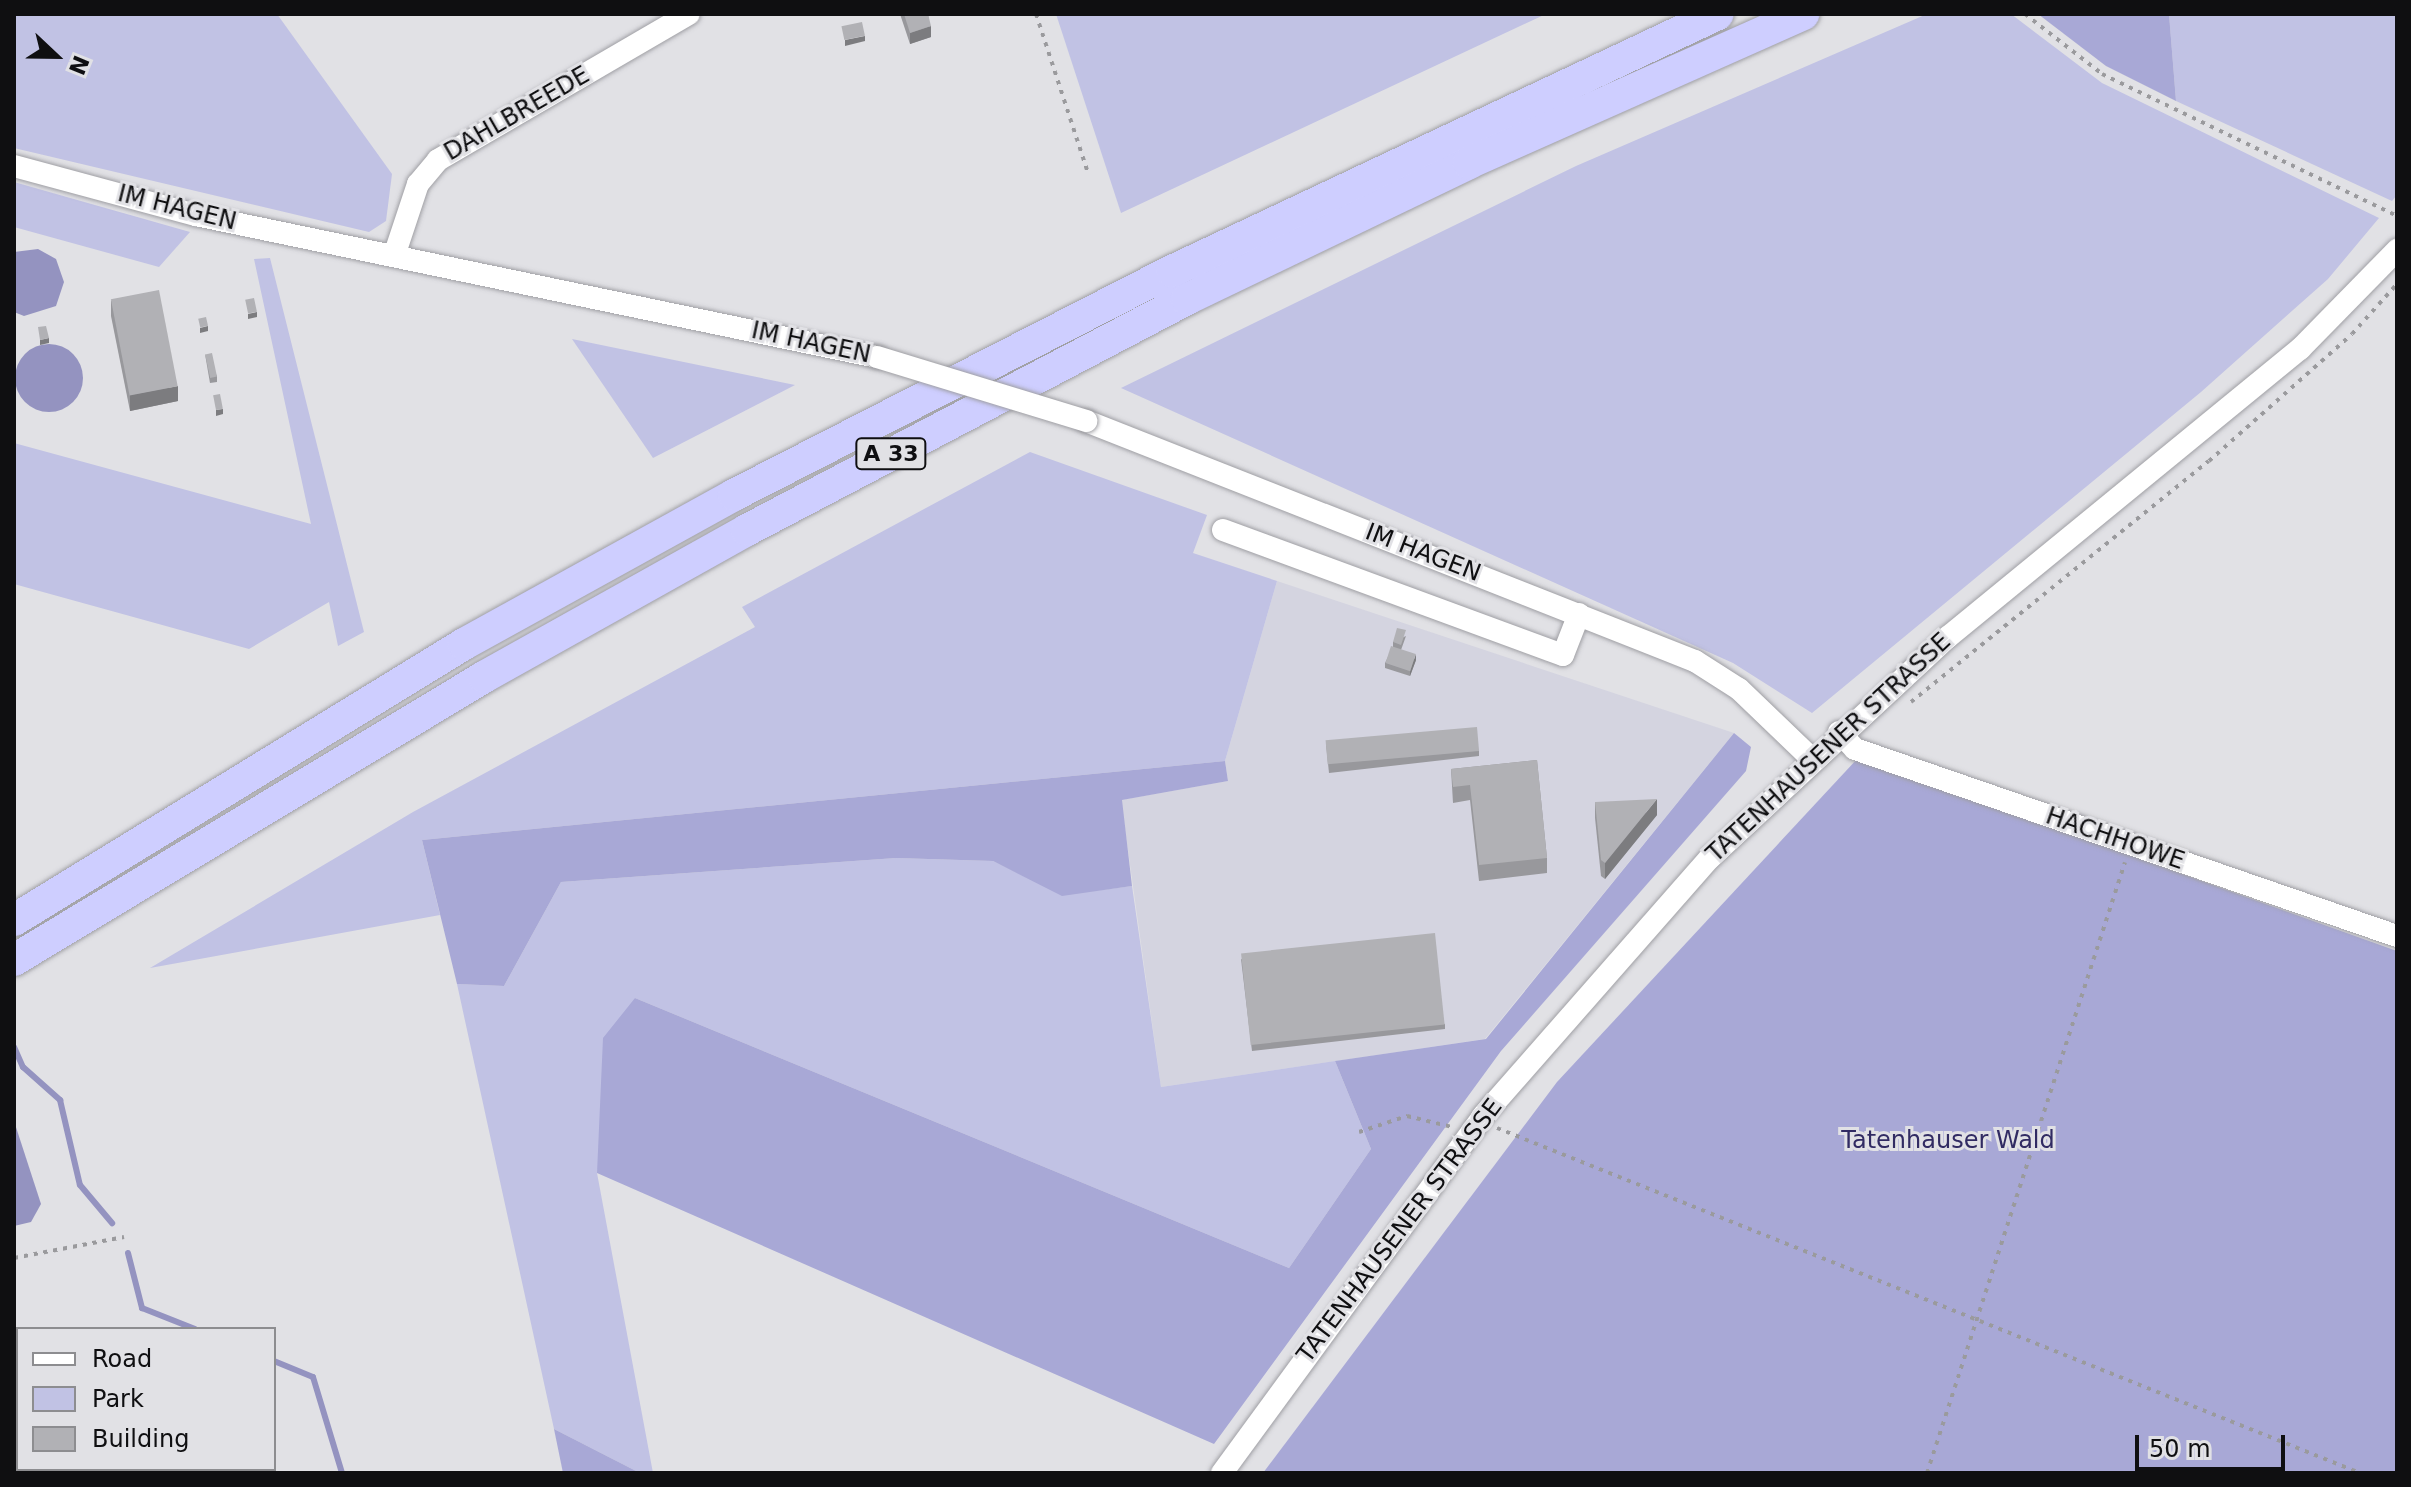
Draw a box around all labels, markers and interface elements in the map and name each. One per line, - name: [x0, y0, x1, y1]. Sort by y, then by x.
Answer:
- north arrow: [16, 16, 96, 96]
- text: N: [64, 52, 94, 78]
- street label: DAHLBREEDE: [439, 61, 595, 167]
- street label: IM HAGEN: [115, 179, 239, 237]
- street label: IM HAGEN: [749, 316, 873, 370]
- road number: A 33: [855, 436, 927, 472]
- street label: IM HAGEN: [1361, 518, 1485, 588]
- street label: TATENHAUSENER STRASSE: [1701, 627, 1957, 869]
- street label: HACHHOWE: [2042, 802, 2188, 876]
- street label: TATENHAUSENER STRASSE: [1291, 1094, 1509, 1368]
- park label: Tatenhauser Wald: [1841, 1127, 2055, 1155]
- legend: [16, 1327, 276, 1471]
- text: Road: [92, 1345, 152, 1373]
- text: Park: [92, 1385, 144, 1413]
- scale bar: [2139, 1419, 2289, 1469]
- text: Building: [92, 1425, 189, 1453]
- text: 50 m: [2149, 1435, 2211, 1463]

